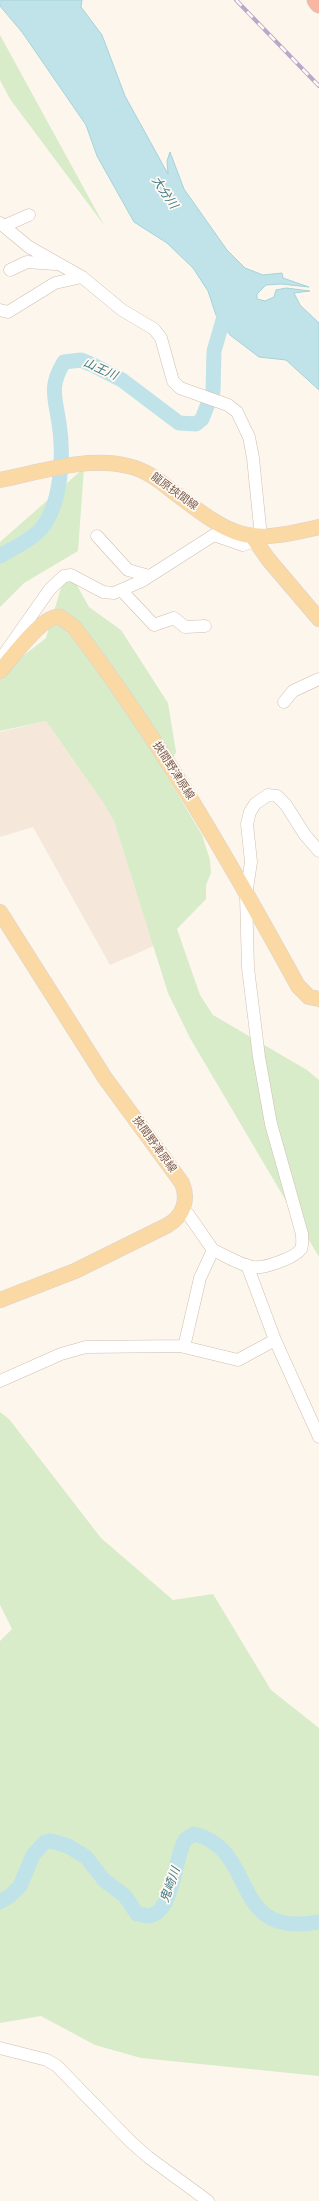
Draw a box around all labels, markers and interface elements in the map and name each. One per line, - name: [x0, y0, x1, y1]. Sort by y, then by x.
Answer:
- water label: 大分川: [148, 174, 180, 212]
- water label: 山王川: [81, 356, 119, 384]
- street label: 龍原挾間線: [148, 470, 200, 514]
- street label: 挾間野津原線: [149, 740, 197, 802]
- street label: 挾間野津原線: [129, 1114, 179, 1176]
- water label: 鬼崎川: [158, 1866, 184, 1904]

